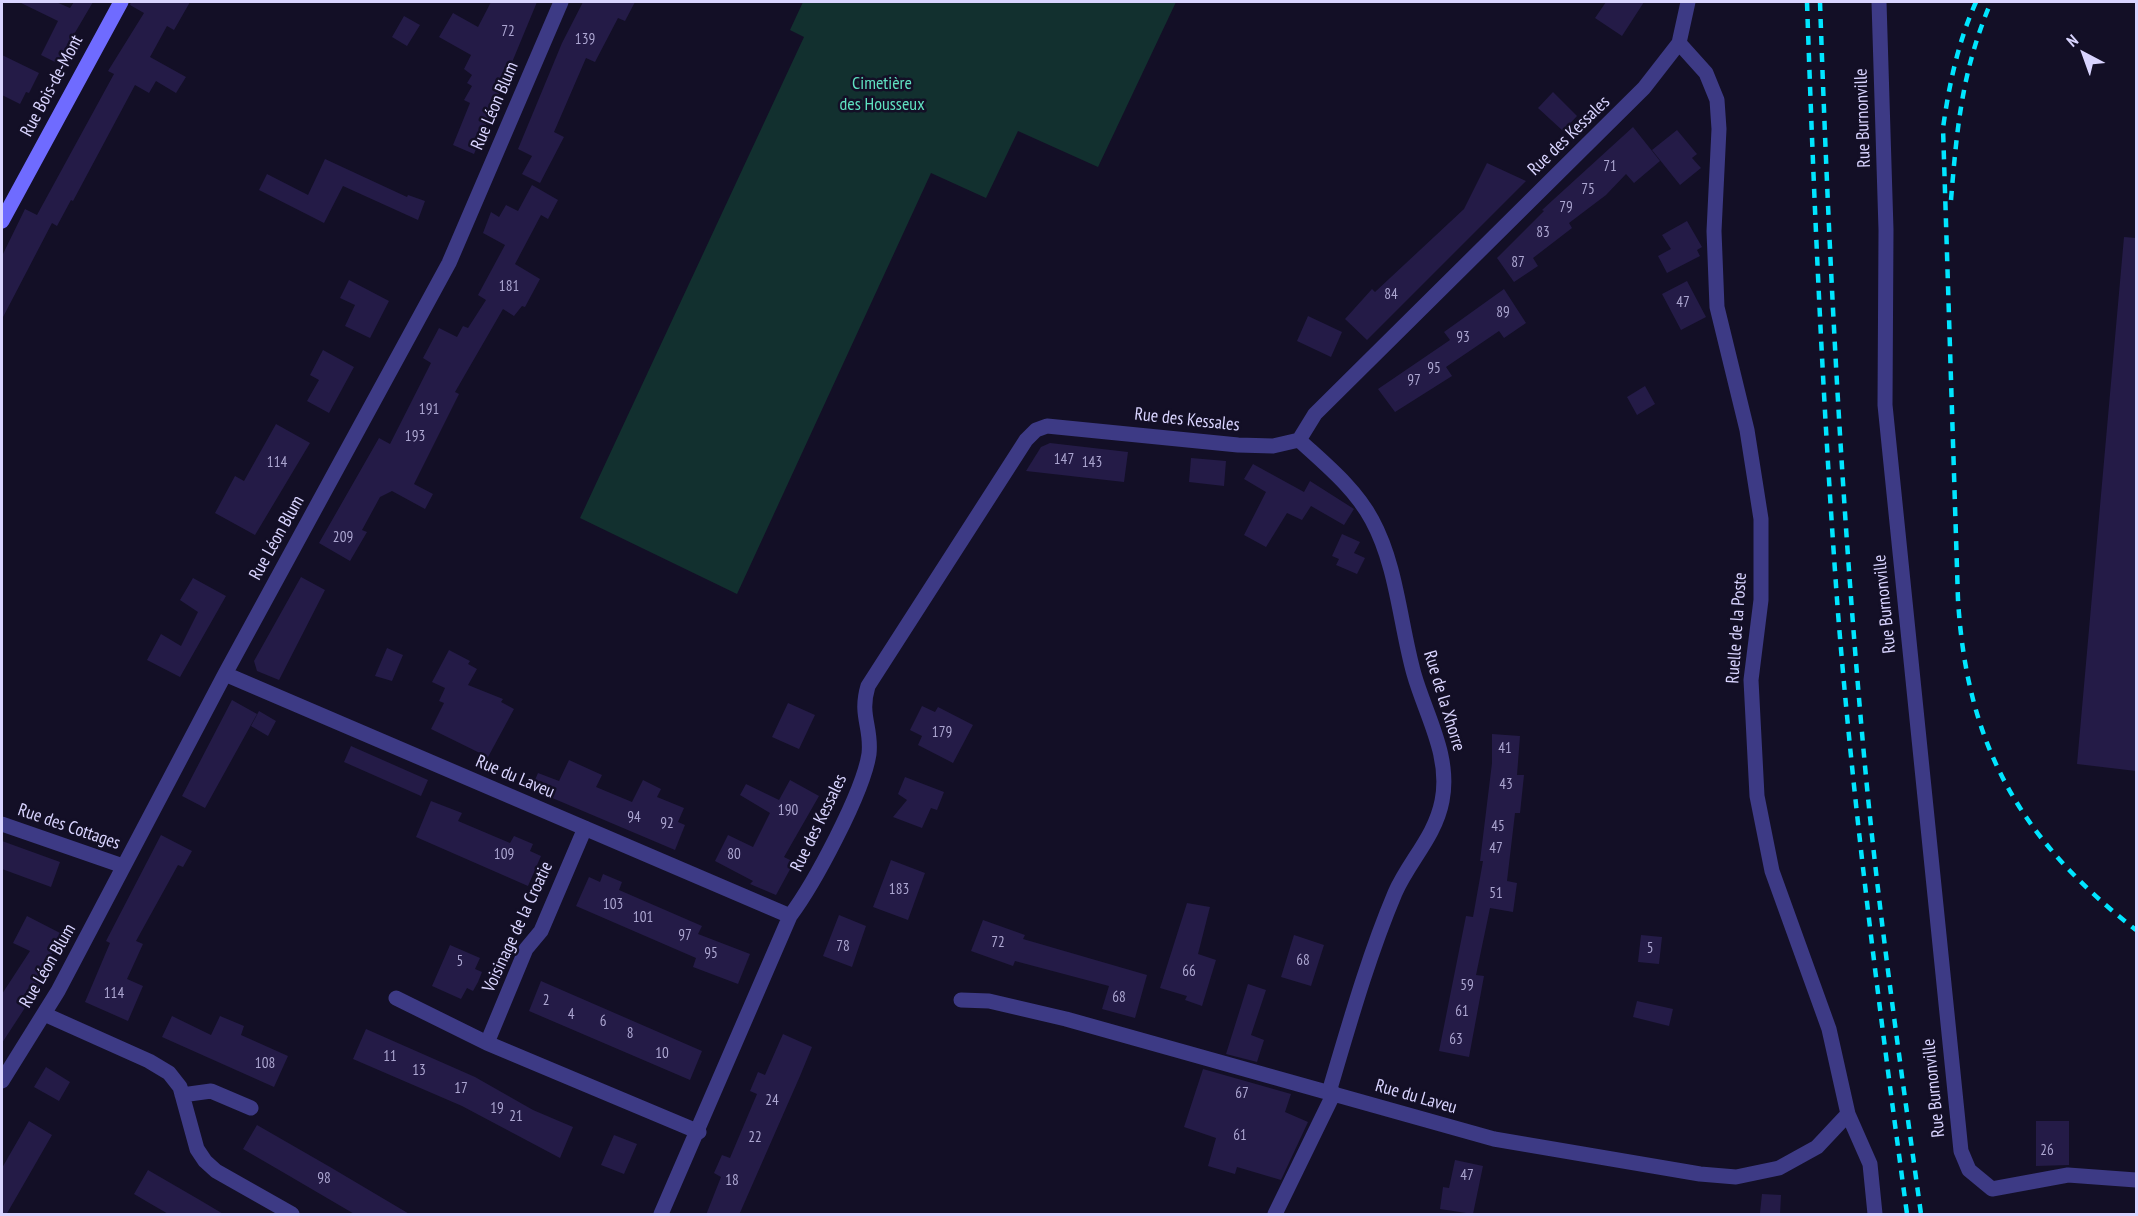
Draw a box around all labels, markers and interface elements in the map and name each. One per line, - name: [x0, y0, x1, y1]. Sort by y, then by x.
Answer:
- house number: 72: [501, 23, 515, 41]
- north arrow: [2054, 24, 2114, 84]
- text: N: [2062, 30, 2082, 51]
- house number: 139: [575, 31, 595, 49]
- street label: Rue Bois-de-Mont: [16, 32, 88, 140]
- street label: Rue Léon Blum: [467, 59, 523, 153]
- street label: Rue Burnonville: [1850, 68, 1876, 168]
- park label: Cimetière des Housseux: [839, 73, 925, 116]
- street label: Rue des Kessales: [1524, 92, 1614, 180]
- house number: 71: [1603, 158, 1617, 176]
- house number: 75: [1581, 181, 1595, 199]
- house number: 79: [1559, 199, 1573, 217]
- house number: 83: [1536, 224, 1550, 242]
- house number: 87: [1511, 254, 1525, 272]
- house number: 181: [499, 278, 519, 296]
- house number: 84: [1384, 286, 1398, 304]
- house number: 47: [1676, 294, 1690, 312]
- house number: 89: [1496, 304, 1510, 322]
- house number: 93: [1456, 329, 1470, 347]
- house number: 95: [1427, 360, 1441, 378]
- house number: 97: [1407, 372, 1421, 390]
- house number: 191: [419, 401, 439, 419]
- street label: Rue des Kessales: [1133, 404, 1241, 436]
- house number: 193: [405, 428, 425, 446]
- house number: 147: [1054, 451, 1074, 469]
- house number: 114: [267, 454, 287, 472]
- house number: 143: [1082, 454, 1102, 472]
- street label: Rue Léon Blum: [245, 492, 309, 584]
- house number: 209: [333, 529, 353, 547]
- street label: Rue Burnonville: [1869, 554, 1901, 654]
- street label: Ruelle de la Poste: [1722, 572, 1752, 684]
- street label: Rue de la Xhorre: [1418, 648, 1470, 754]
- house number: 179: [932, 724, 952, 742]
- house number: 41: [1498, 740, 1512, 758]
- street label: Rue du Laveu: [472, 751, 558, 803]
- street label: Rue des Kessales: [786, 771, 852, 875]
- house number: 43: [1499, 776, 1513, 794]
- street label: Rue des Cottages: [15, 799, 123, 855]
- house number: 190: [778, 802, 798, 820]
- house number: 94: [627, 809, 641, 827]
- house number: 92: [660, 815, 674, 833]
- house number: 45: [1491, 818, 1505, 836]
- house number: 47: [1489, 840, 1503, 858]
- house number: 109: [494, 846, 514, 864]
- house number: 80: [727, 846, 741, 864]
- street label: Voisinage de la Croatie: [478, 858, 558, 996]
- house number: 183: [889, 881, 909, 899]
- house number: 51: [1489, 885, 1503, 903]
- house number: 103: [603, 896, 623, 914]
- house number: 101: [633, 909, 653, 927]
- street label: Rue Léon Blum: [15, 920, 81, 1012]
- house number: 97: [678, 927, 692, 945]
- house number: 72: [991, 934, 1005, 952]
- house number: 78: [836, 938, 850, 956]
- house number: 5: [1647, 940, 1653, 958]
- house number: 95: [704, 945, 718, 963]
- house number: 68: [1296, 952, 1310, 970]
- house number: 5: [457, 953, 463, 971]
- house number: 66: [1182, 963, 1196, 981]
- house number: 59: [1460, 977, 1474, 995]
- house number: 114: [104, 985, 124, 1003]
- house number: 68: [1112, 989, 1126, 1007]
- house number: 2: [543, 992, 549, 1010]
- house number: 61: [1455, 1003, 1469, 1021]
- house number: 4: [568, 1006, 574, 1024]
- house number: 6: [600, 1013, 606, 1031]
- house number: 8: [627, 1025, 633, 1043]
- house number: 63: [1449, 1031, 1463, 1049]
- street label: Rue Burnonville: [1918, 1038, 1950, 1138]
- house number: 10: [655, 1045, 669, 1063]
- house number: 11: [383, 1048, 397, 1066]
- house number: 108: [255, 1055, 275, 1073]
- house number: 13: [412, 1062, 426, 1080]
- street label: Rue du Laveu: [1373, 1075, 1459, 1119]
- house number: 17: [454, 1080, 468, 1098]
- house number: 67: [1235, 1085, 1249, 1103]
- house number: 24: [765, 1092, 779, 1110]
- house number: 19: [490, 1100, 504, 1118]
- house number: 21: [509, 1108, 523, 1126]
- house number: 61: [1233, 1127, 1247, 1145]
- house number: 22: [748, 1129, 762, 1147]
- house number: 26: [2040, 1142, 2054, 1160]
- house number: 47: [1460, 1167, 1474, 1185]
- house number: 98: [317, 1170, 331, 1188]
- house number: 18: [725, 1172, 739, 1190]

